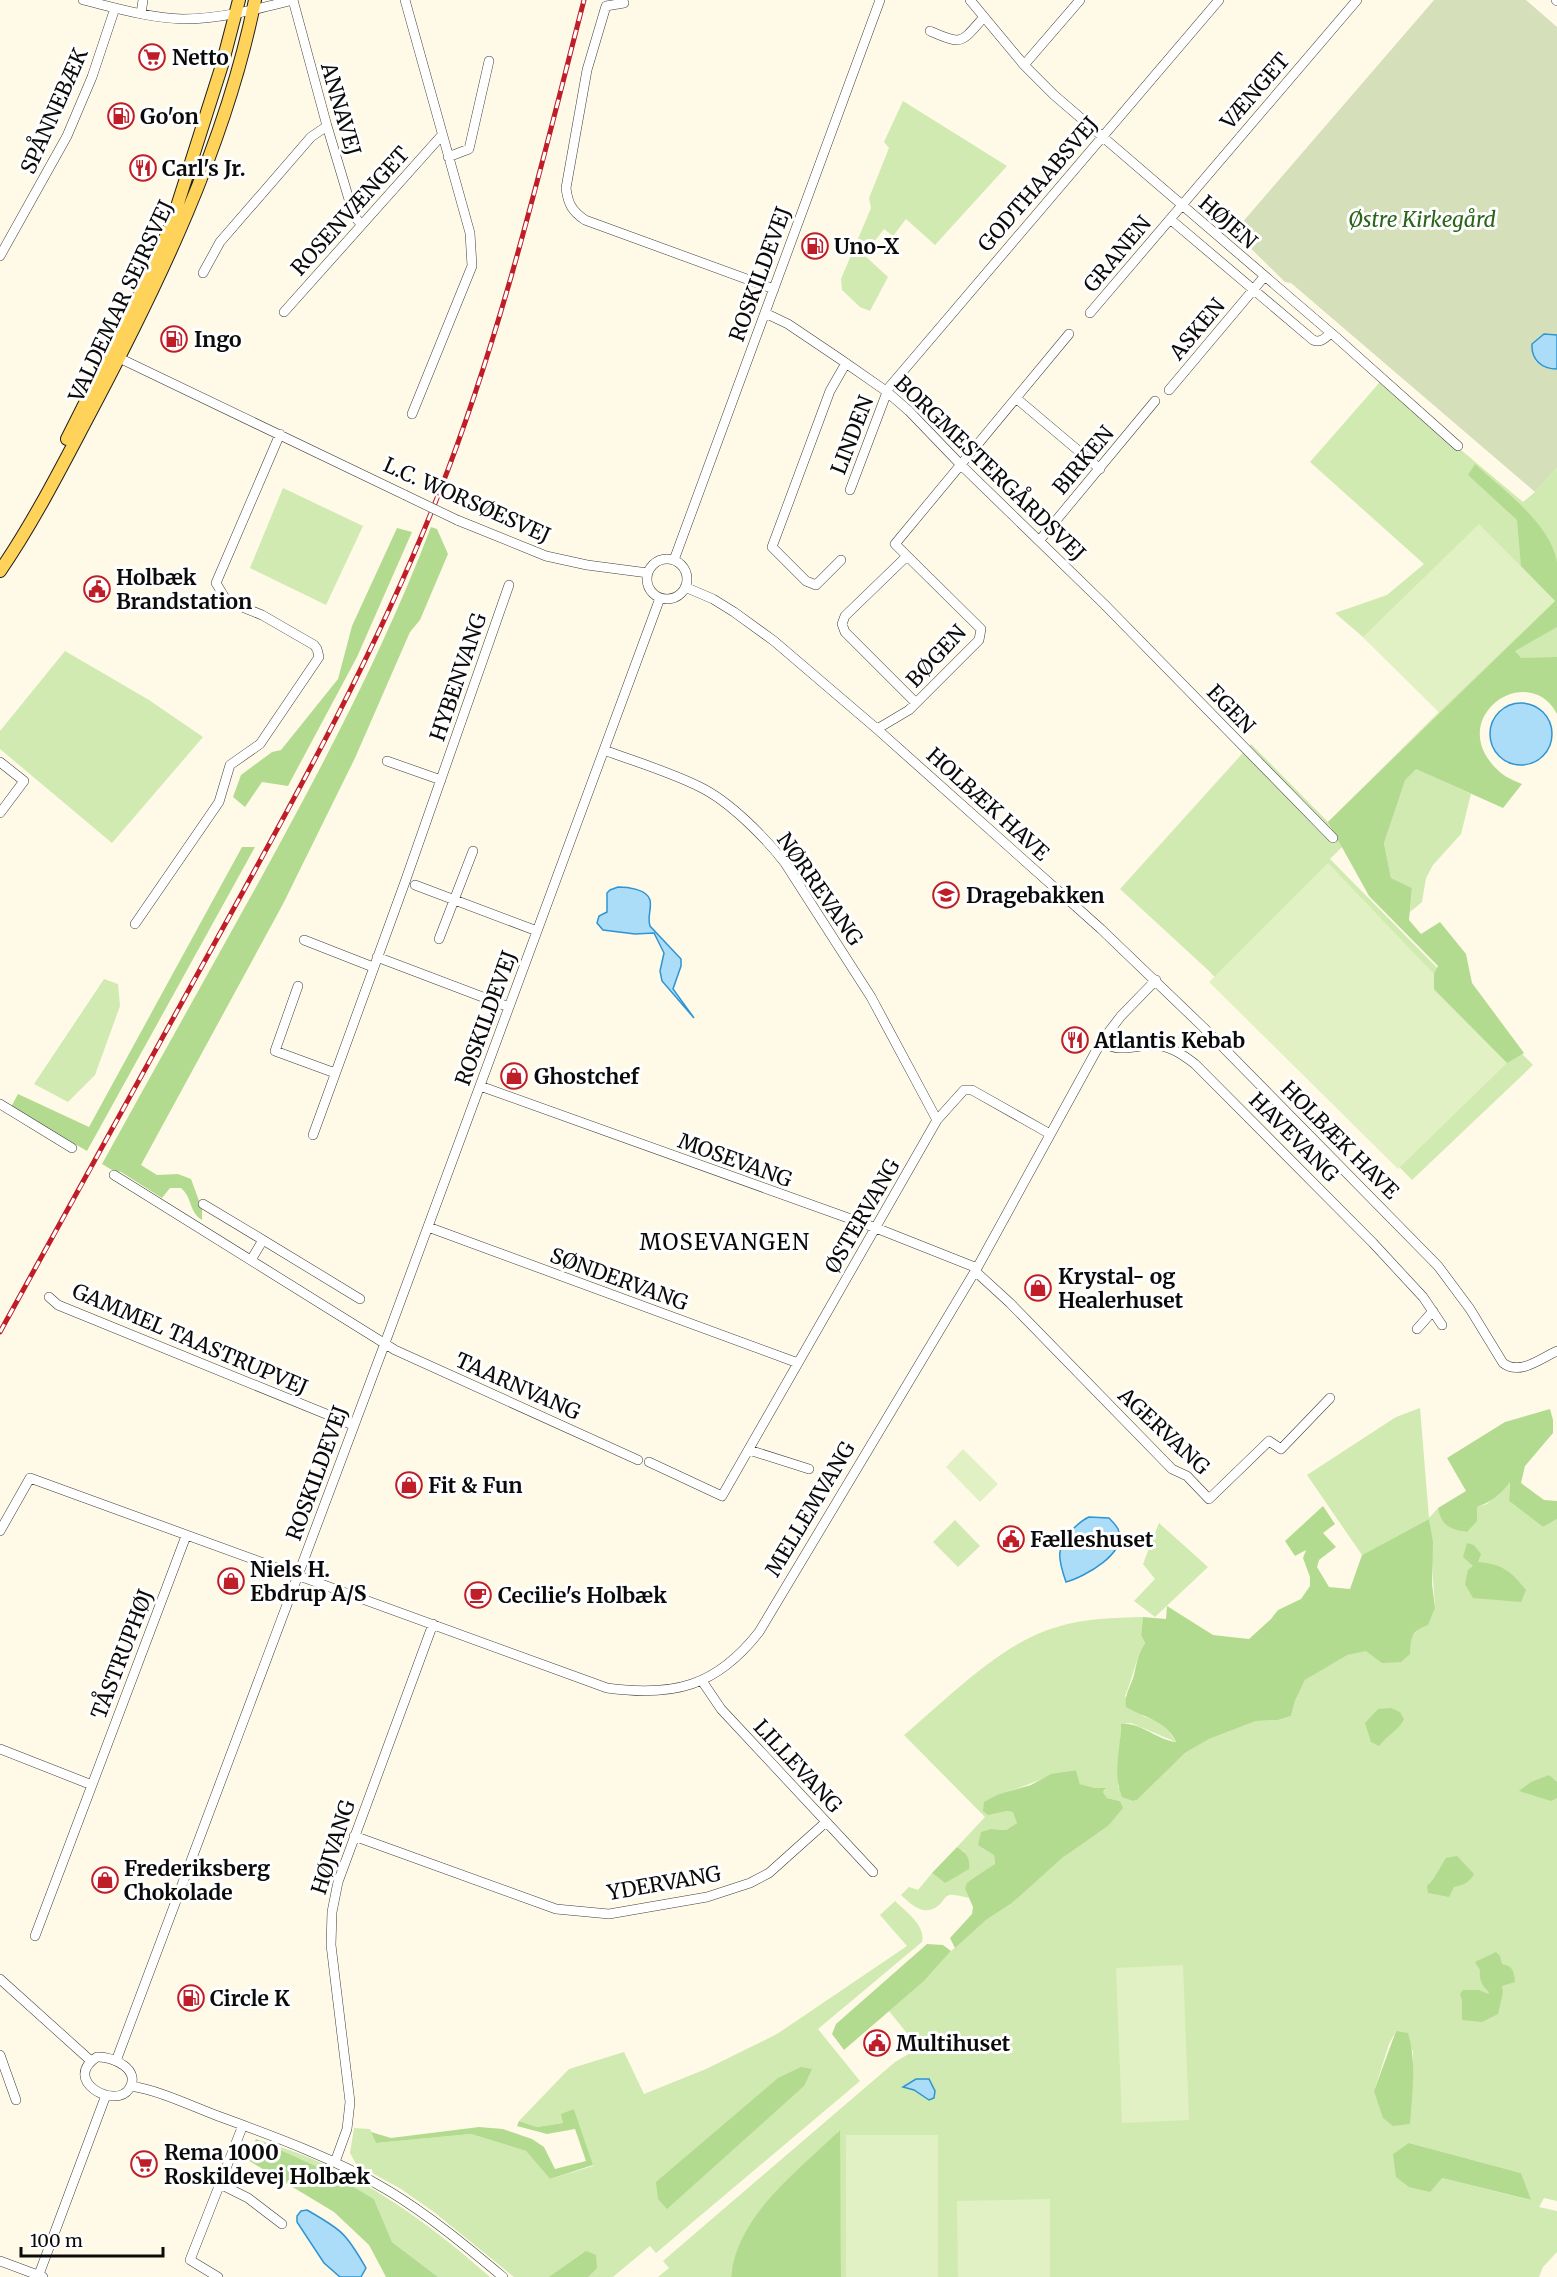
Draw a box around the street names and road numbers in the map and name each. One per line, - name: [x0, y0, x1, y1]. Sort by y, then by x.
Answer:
- street label: SPÅNNEBÆK: [13, 43, 94, 178]
- street label: VÆNGET: [1214, 47, 1296, 135]
- street label: ANNAVEJ: [315, 58, 367, 159]
- street label: GODTHAABSVEJ: [972, 111, 1104, 257]
- street label: ROSENVÆNGET: [285, 141, 415, 281]
- street label: HØJEN: [1193, 189, 1263, 255]
- street label: VALDEMAR SEJRSVEJ: [62, 196, 180, 407]
- street label: ROSKILDEVEJ: [723, 203, 797, 345]
- street label: GRANEN: [1077, 210, 1157, 298]
- street label: ASKEN: [1163, 293, 1230, 366]
- street label: BORGMESTERGÅRDSVEJ: [889, 369, 1092, 567]
- street label: LINDEN: [825, 392, 879, 478]
- street label: BIRKEN: [1047, 420, 1119, 500]
- street label: L.C. WORSØESVEJ: [379, 451, 555, 549]
- street label: HYBENVANG: [424, 610, 492, 744]
- street label: BØGEN: [900, 619, 972, 693]
- street label: EGEN: [1201, 679, 1261, 739]
- street label: HOLBÆK HAVE: [921, 742, 1056, 867]
- street label: NØRREVANG: [771, 827, 869, 951]
- street label: ROSKILDEVEJ: [449, 947, 523, 1089]
- street label: HOLBÆK HAVE: [1275, 1075, 1405, 1205]
- street label: HAVEVANG: [1244, 1087, 1344, 1187]
- street label: MOSEVANG: [674, 1127, 796, 1193]
- street label: ØSTERVANG: [818, 1154, 906, 1278]
- street label: SØNDERVANG: [546, 1242, 692, 1316]
- street label: GAMMEL TAASTRUPVEJ: [68, 1277, 312, 1401]
- street label: TAARNVANG: [451, 1346, 585, 1426]
- street label: AGERVANG: [1112, 1381, 1215, 1480]
- street label: ROSKILDEVEJ: [280, 1402, 354, 1544]
- street label: MELLEMVANG: [759, 1437, 861, 1581]
- street label: TÅSTRUPHØJ: [84, 1585, 159, 1723]
- street label: LILLEVANG: [748, 1714, 848, 1818]
- street label: HØJVANG: [305, 1796, 361, 1898]
- street label: YDERVANG: [604, 1860, 723, 1906]

